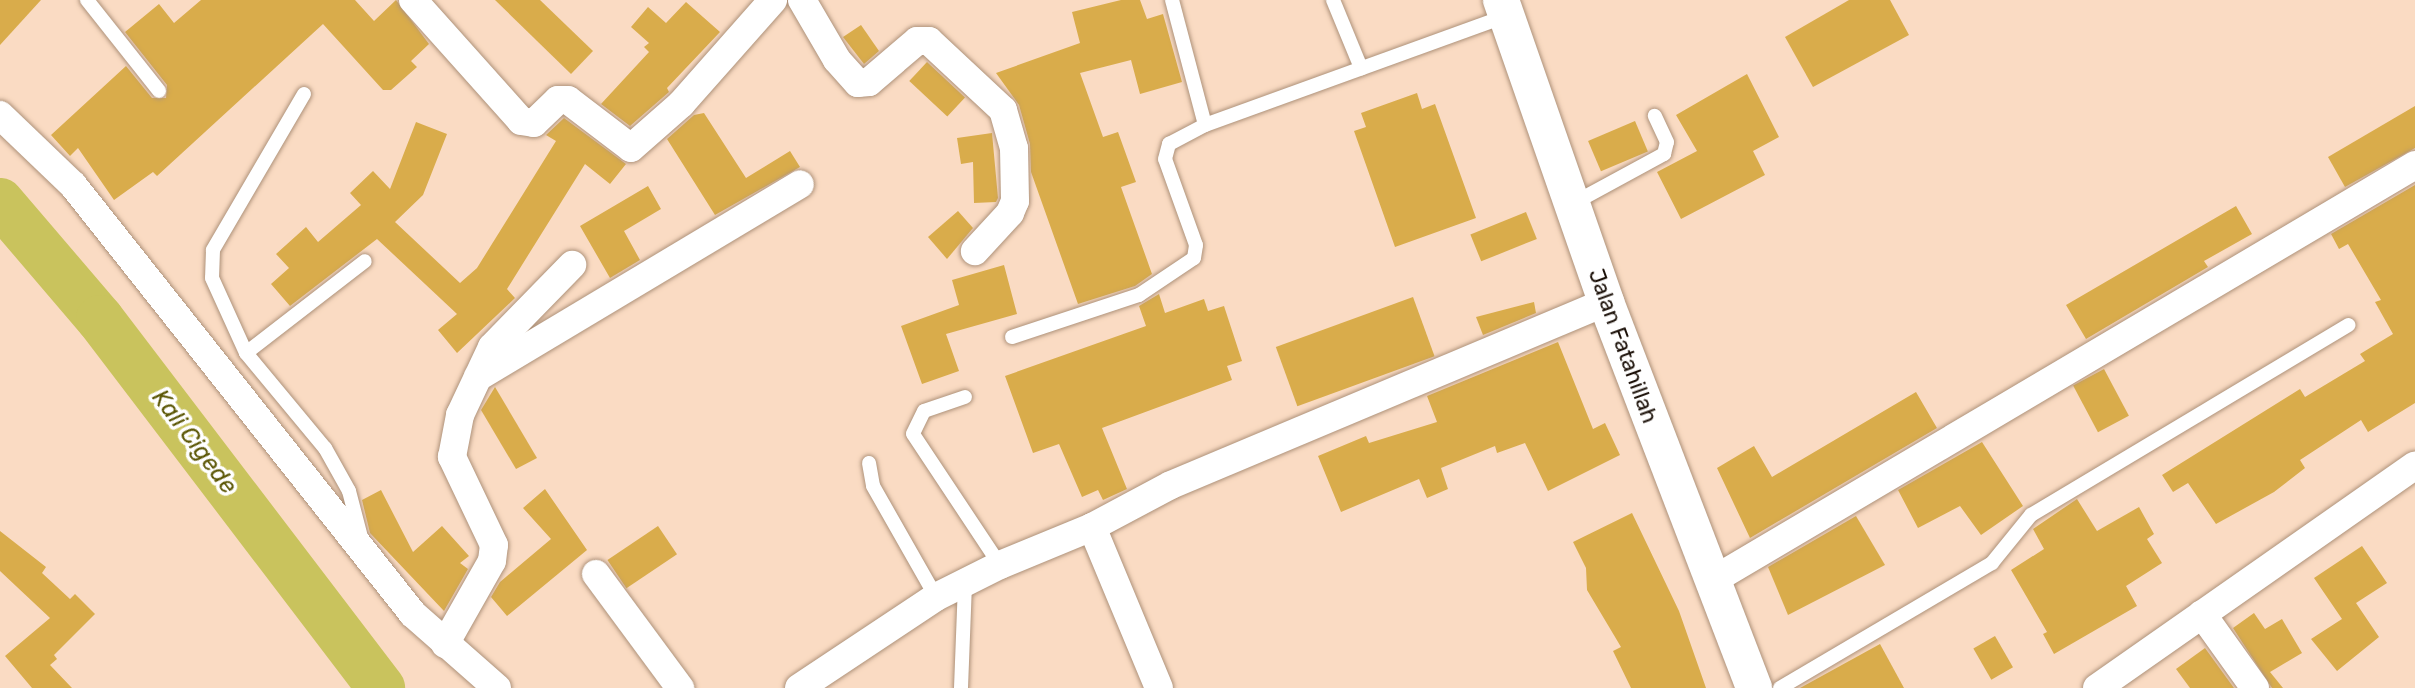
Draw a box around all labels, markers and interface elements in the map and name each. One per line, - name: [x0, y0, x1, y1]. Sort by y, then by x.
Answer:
- street label: Jalan Fatahillah: [1583, 265, 1663, 427]
- water label: Kali Cigede: [145, 384, 243, 500]

